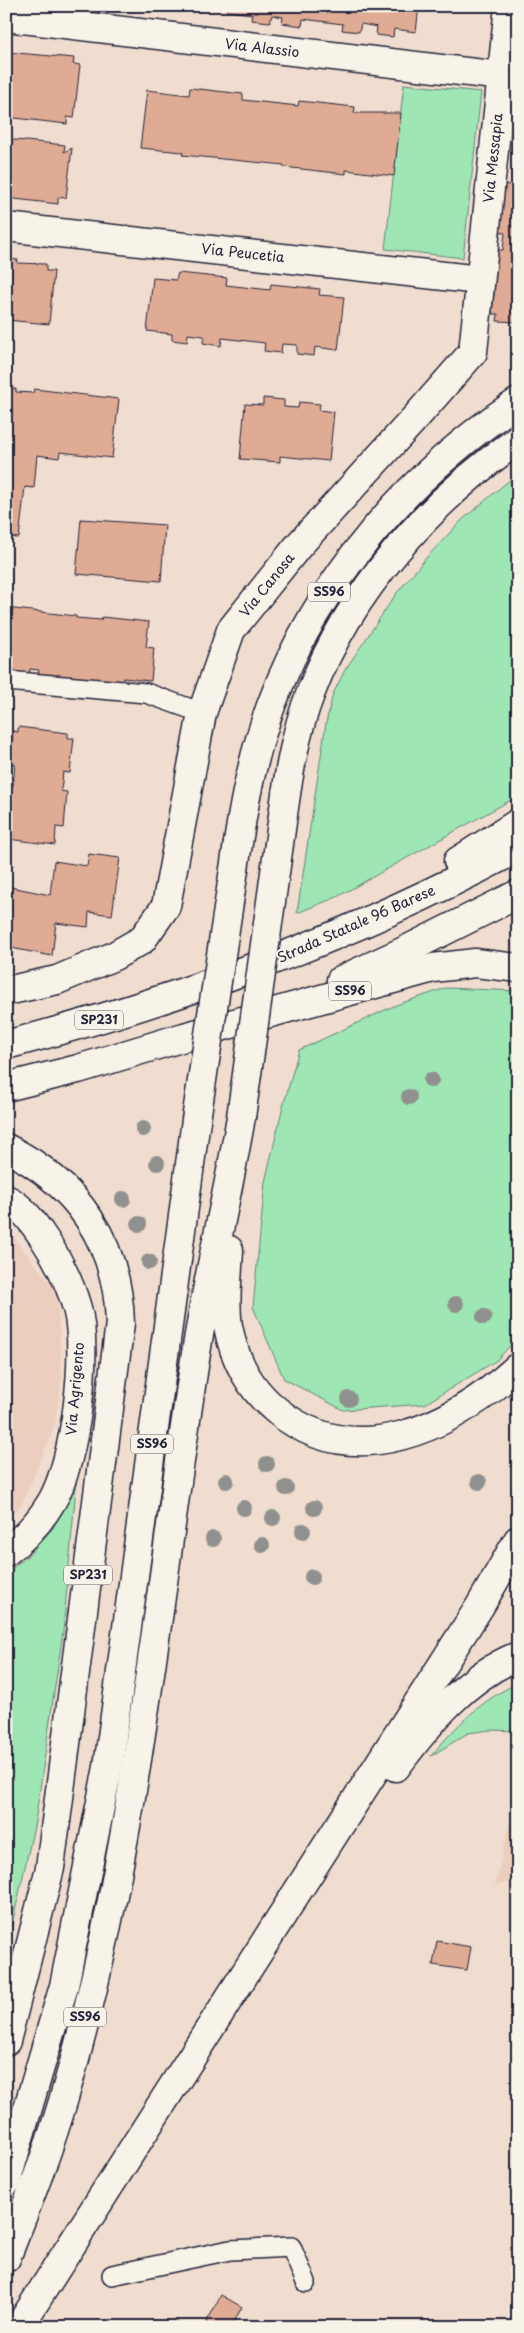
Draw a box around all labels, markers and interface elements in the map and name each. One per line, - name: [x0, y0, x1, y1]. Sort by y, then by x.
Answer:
- street label: Via Alassio: [224, 33, 301, 63]
- street label: Via Messapia: [477, 112, 508, 204]
- street label: Via Peucetia: [200, 238, 286, 267]
- street label: Via Canosa: [234, 548, 299, 621]
- road number: SS96: [308, 582, 350, 602]
- street label: Strada Statale 96 Barese: [273, 879, 438, 968]
- road number: SS96: [329, 981, 371, 1000]
- road number: SP231: [75, 1010, 123, 1030]
- street label: Via Agrigento: [60, 1341, 89, 1436]
- road number: SS96: [131, 1435, 173, 1454]
- road number: SP231: [64, 1566, 112, 1584]
- road number: SS96: [64, 2008, 106, 2026]

